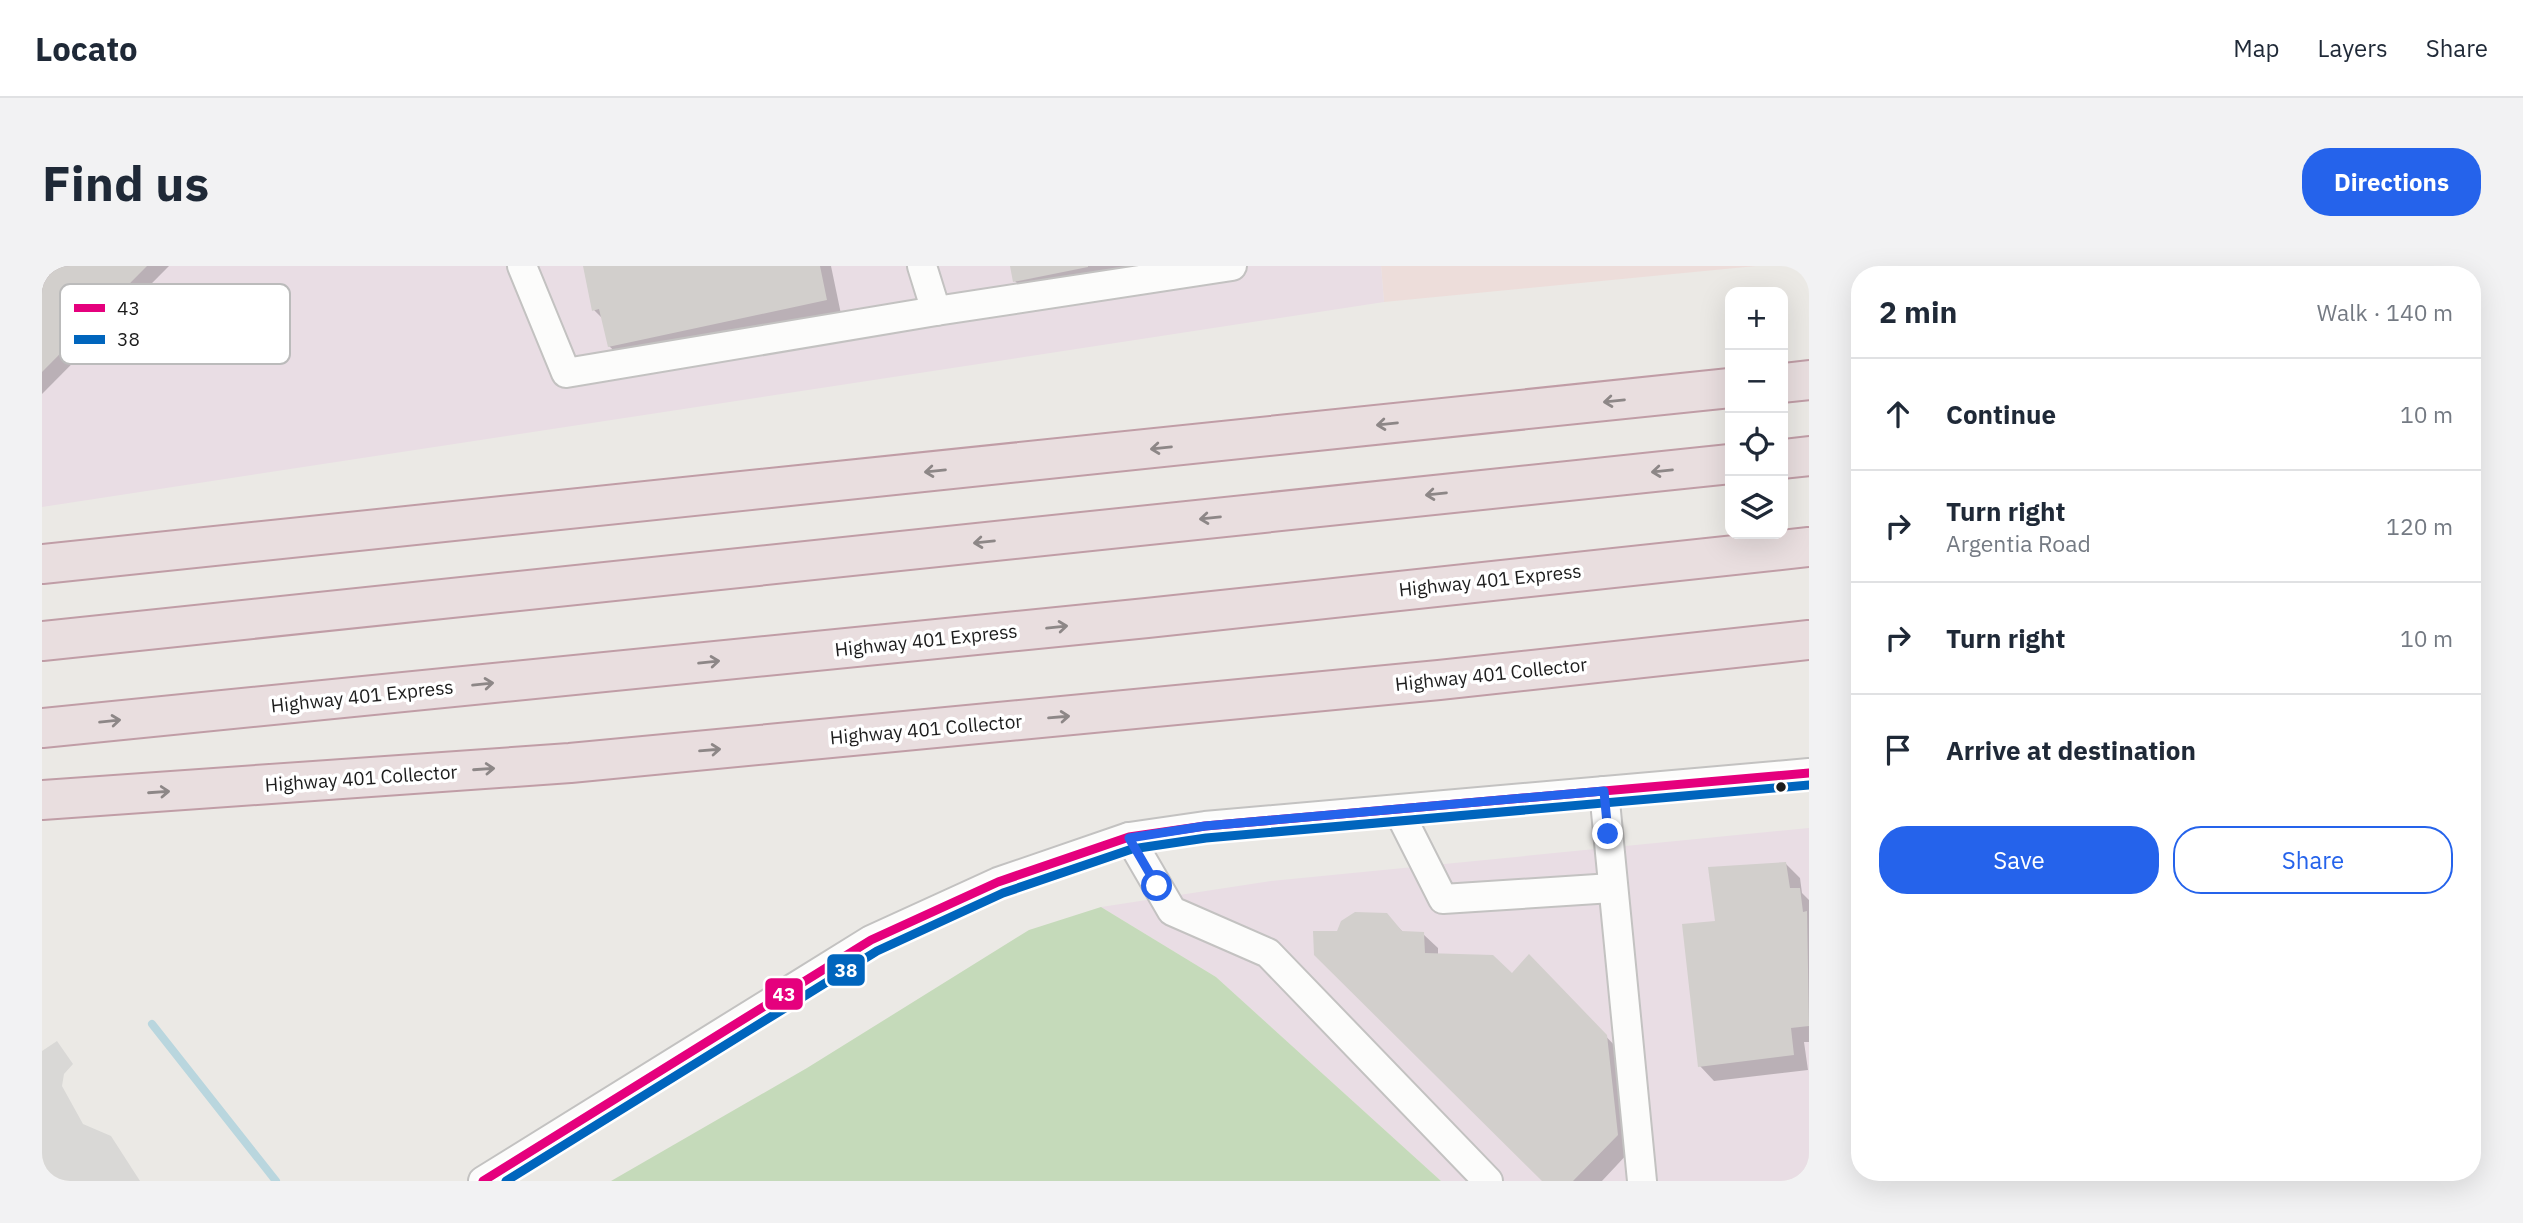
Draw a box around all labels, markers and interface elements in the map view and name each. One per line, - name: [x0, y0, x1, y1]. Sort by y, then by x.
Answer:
- text: Locato: [35, 27, 138, 70]
- text: Map: [2233, 32, 2280, 64]
- text: Layers: [2318, 32, 2388, 64]
- text: Share: [2426, 32, 2488, 64]
- button: Directions: [2302, 148, 2481, 216]
- text: Find us: [42, 151, 209, 214]
- legend: [60, 284, 290, 364]
- map controls: [1725, 287, 1788, 539]
- button: +: [1725, 287, 1788, 350]
- text: 2 min: [1879, 292, 1957, 331]
- text: 43: [117, 296, 140, 320]
- text: Walk · 140 m: [2317, 297, 2453, 327]
- text: 38: [117, 327, 140, 351]
- button: −: [1725, 350, 1788, 413]
- one-way arrow: [1603, 394, 1625, 407]
- icon: ahead: [1879, 395, 1917, 433]
- text: Continue: [1946, 397, 2056, 431]
- text: 10 m: [2400, 399, 2453, 429]
- button: locate: [1725, 413, 1788, 476]
- one-way arrow: [1377, 418, 1399, 431]
- one-way arrow: [1150, 441, 1173, 454]
- one-way arrow: [924, 465, 947, 478]
- one-way arrow: [1652, 465, 1674, 478]
- button: layers: [1725, 476, 1788, 539]
- one-way arrow: [1425, 488, 1448, 501]
- text: Turn right: [1946, 494, 2065, 528]
- icon: right: [1879, 507, 1917, 545]
- text: 120 m: [2386, 511, 2453, 541]
- one-way arrow: [1199, 512, 1222, 525]
- text: Argentia Road: [1946, 528, 2091, 558]
- one-way arrow: [973, 536, 995, 549]
- street label: Highway 401 Express: [1398, 558, 1582, 602]
- street label: Highway 401 Express: [834, 618, 1018, 662]
- icon: right: [1879, 619, 1917, 657]
- one-way arrow: [1045, 620, 1068, 633]
- text: Turn right: [1946, 621, 2065, 655]
- text: 10 m: [2400, 623, 2453, 653]
- street label: Highway 401 Collector: [1394, 652, 1588, 696]
- one-way arrow: [697, 655, 720, 668]
- street label: Highway 401 Express: [270, 674, 454, 718]
- one-way arrow: [471, 677, 493, 690]
- street label: Highway 401 Collector: [829, 709, 1023, 749]
- one-way arrow: [1047, 710, 1070, 723]
- one-way arrow: [98, 714, 121, 727]
- icon: arrive: [1879, 731, 1917, 769]
- text: Arrive at destination: [1946, 733, 2196, 767]
- one-way arrow: [699, 743, 721, 756]
- street label: Highway 401 Collector: [264, 759, 458, 797]
- one-way arrow: [472, 762, 494, 775]
- unlabelled marker: [1774, 780, 1788, 794]
- one-way arrow: [147, 785, 170, 798]
- route end: [1592, 818, 1623, 849]
- button: Save: [1879, 826, 2159, 894]
- button: Share: [2173, 826, 2453, 894]
- route start: [1141, 870, 1172, 901]
- line badge: 38: [826, 953, 866, 987]
- text: 38: [835, 958, 857, 982]
- line badge: 43: [764, 977, 804, 1011]
- text: 43: [773, 982, 795, 1006]

